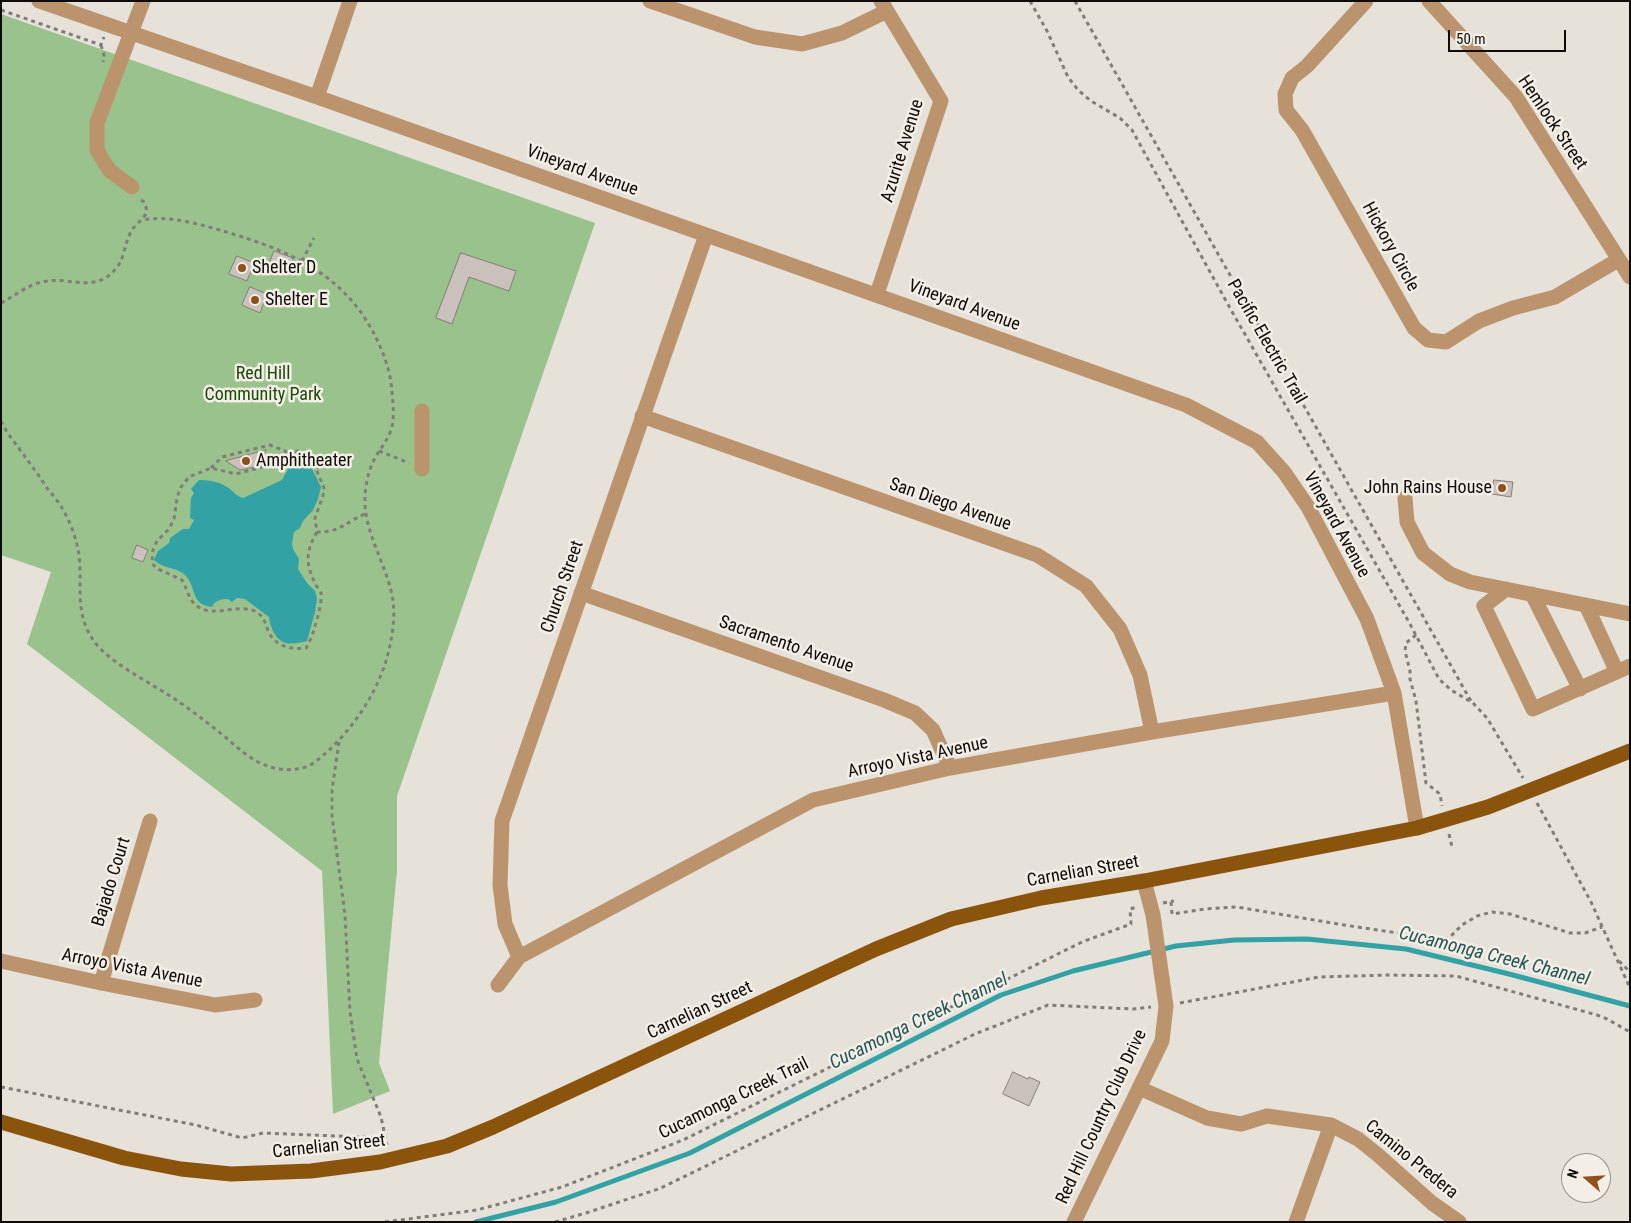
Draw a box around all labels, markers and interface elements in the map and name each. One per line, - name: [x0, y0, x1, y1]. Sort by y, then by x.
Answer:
- scale bar: [1451, 20, 1568, 52]
- text: 50 m: [1456, 30, 1486, 48]
- street label: Hemlock Street: [1513, 72, 1591, 174]
- street label: Azurite Avenue: [877, 97, 929, 205]
- street label: Vineyard Avenue: [523, 141, 641, 201]
- street label: Hickory Circle: [1357, 199, 1423, 295]
- place label: Shelter D: [252, 257, 316, 279]
- marker: Shelter D: [236, 262, 248, 274]
- street label: Vineyard Avenue: [905, 276, 1023, 336]
- street label: Pacific Electric Trail: [1222, 276, 1310, 408]
- place label: Shelter E: [265, 289, 328, 311]
- marker: Shelter E: [249, 294, 261, 306]
- park label: Red Hill Community Park: [205, 363, 321, 406]
- place label: Amphitheater: [256, 450, 352, 472]
- marker: Amphitheater: [240, 455, 252, 467]
- street label: Vineyard Avenue: [1298, 468, 1374, 582]
- street label: San Diego Avenue: [886, 474, 1014, 536]
- place label: John Rains House: [1364, 477, 1492, 499]
- marker: John Rains House: [1496, 482, 1508, 494]
- street label: Church Street: [537, 538, 589, 636]
- street label: Sacramento Avenue: [716, 612, 856, 678]
- street label: Arroyo Vista Avenue: [846, 733, 990, 783]
- street label: Bajado Court: [88, 835, 136, 929]
- street label: Carnelian Street: [1025, 852, 1141, 892]
- water label: Cucamonga Creek Channel: [1396, 922, 1592, 992]
- street label: Arroyo Vista Avenue: [60, 945, 204, 993]
- water label: Cucamonga Creek Channel: [826, 969, 1012, 1075]
- street label: Carnelian Street: [644, 977, 756, 1045]
- street label: Red Hill Country Club Drive: [1052, 1026, 1152, 1208]
- street label: Cucamonga Creek Trail: [655, 1053, 813, 1145]
- street label: Camino Predera: [1360, 1116, 1462, 1204]
- street label: Carnelian Street: [271, 1130, 387, 1164]
- north arrow: [1561, 1153, 1611, 1203]
- text: N: [1564, 1167, 1582, 1180]

